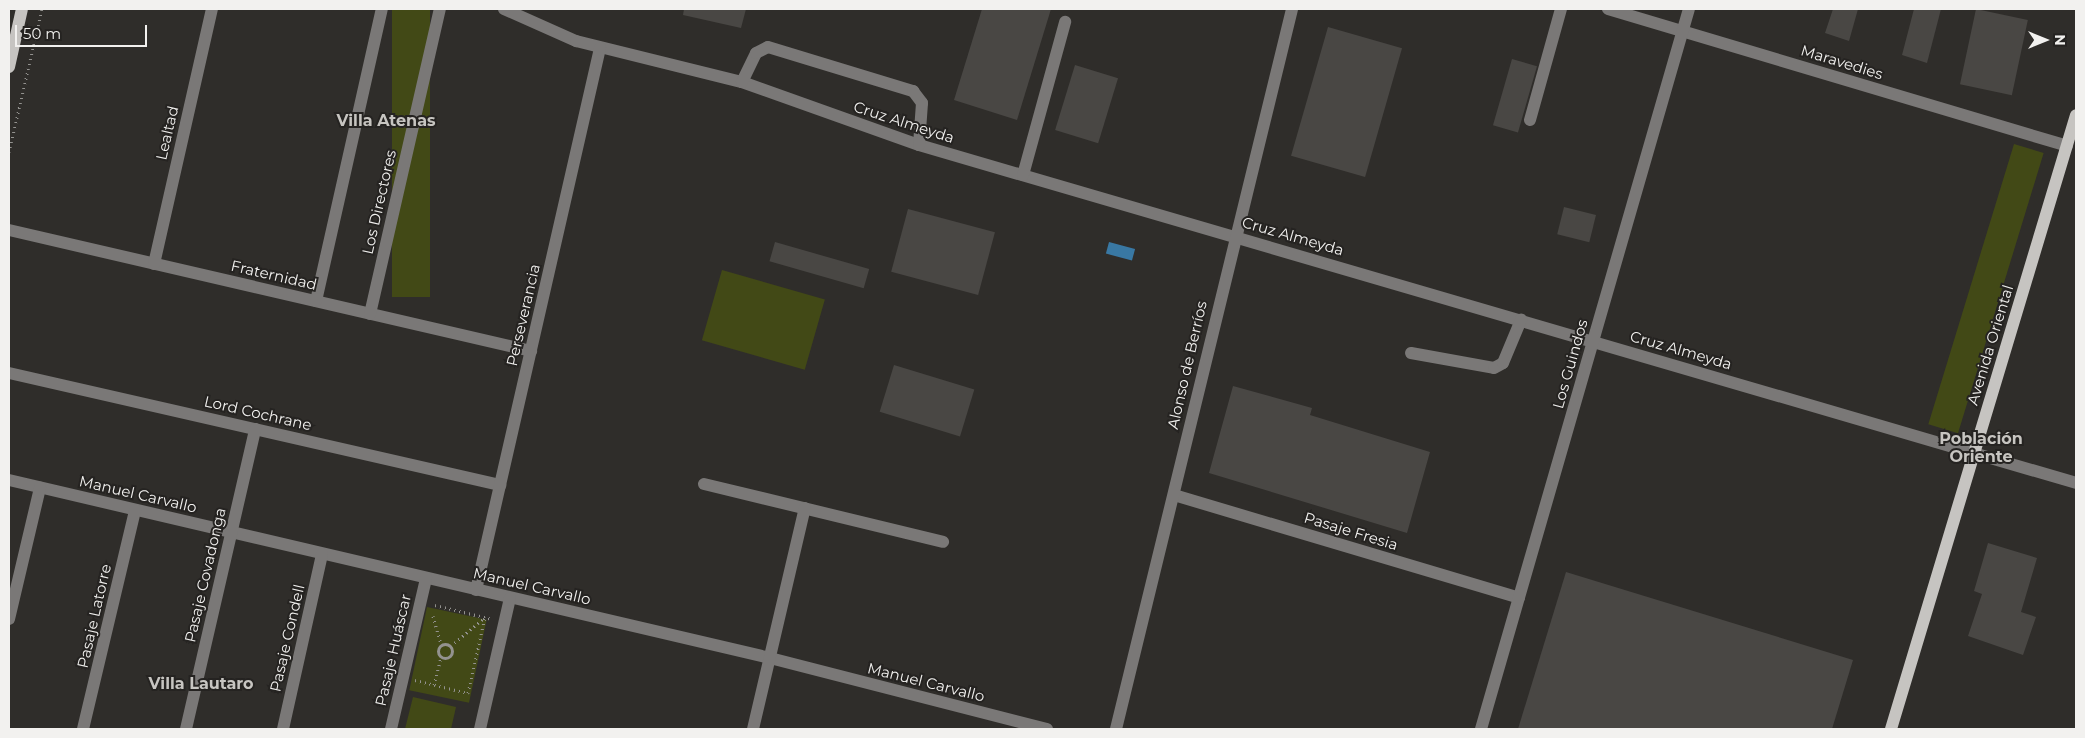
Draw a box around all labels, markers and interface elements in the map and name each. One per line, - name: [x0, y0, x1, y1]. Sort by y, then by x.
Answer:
- scale bar: [18, 15, 150, 47]
- north arrow: [2020, 15, 2070, 65]
- text: 50 m: [23, 24, 61, 43]
- text: N: [2051, 34, 2069, 46]
- street label: Maravedies: [1799, 41, 1885, 83]
- street label: Cruz Almeyda: [851, 97, 957, 147]
- street label: Lealtad: [152, 104, 182, 162]
- district label: Villa Atenas: [336, 111, 436, 131]
- street label: Los Directores: [358, 148, 400, 256]
- street label: Cruz Almeyda: [1240, 213, 1346, 259]
- street label: Fraternidad: [229, 256, 319, 294]
- street label: Perseverancia: [502, 262, 544, 368]
- street label: Avenida Oriental: [1963, 283, 2017, 407]
- street label: Alonso de Berríos: [1163, 299, 1211, 431]
- street label: Los Guindos: [1549, 317, 1591, 411]
- street label: Cruz Almeyda: [1628, 327, 1734, 373]
- street label: Lord Cochrane: [203, 392, 313, 434]
- district label: Población Oriente: [1939, 429, 2023, 467]
- street label: Manuel Carvallo: [77, 472, 199, 516]
- street label: Pasaje Covadonga: [181, 506, 229, 644]
- street label: Pasaje Fresia: [1302, 508, 1400, 554]
- street label: Pasaje Latorre: [73, 562, 115, 670]
- street label: Manuel Carvallo: [471, 564, 593, 608]
- street label: Pasaje Condell: [266, 582, 308, 694]
- street label: Pasaje Huáscar: [371, 592, 415, 708]
- street label: Manuel Carvallo: [866, 659, 986, 705]
- district label: Villa Lautaro: [148, 674, 254, 694]

